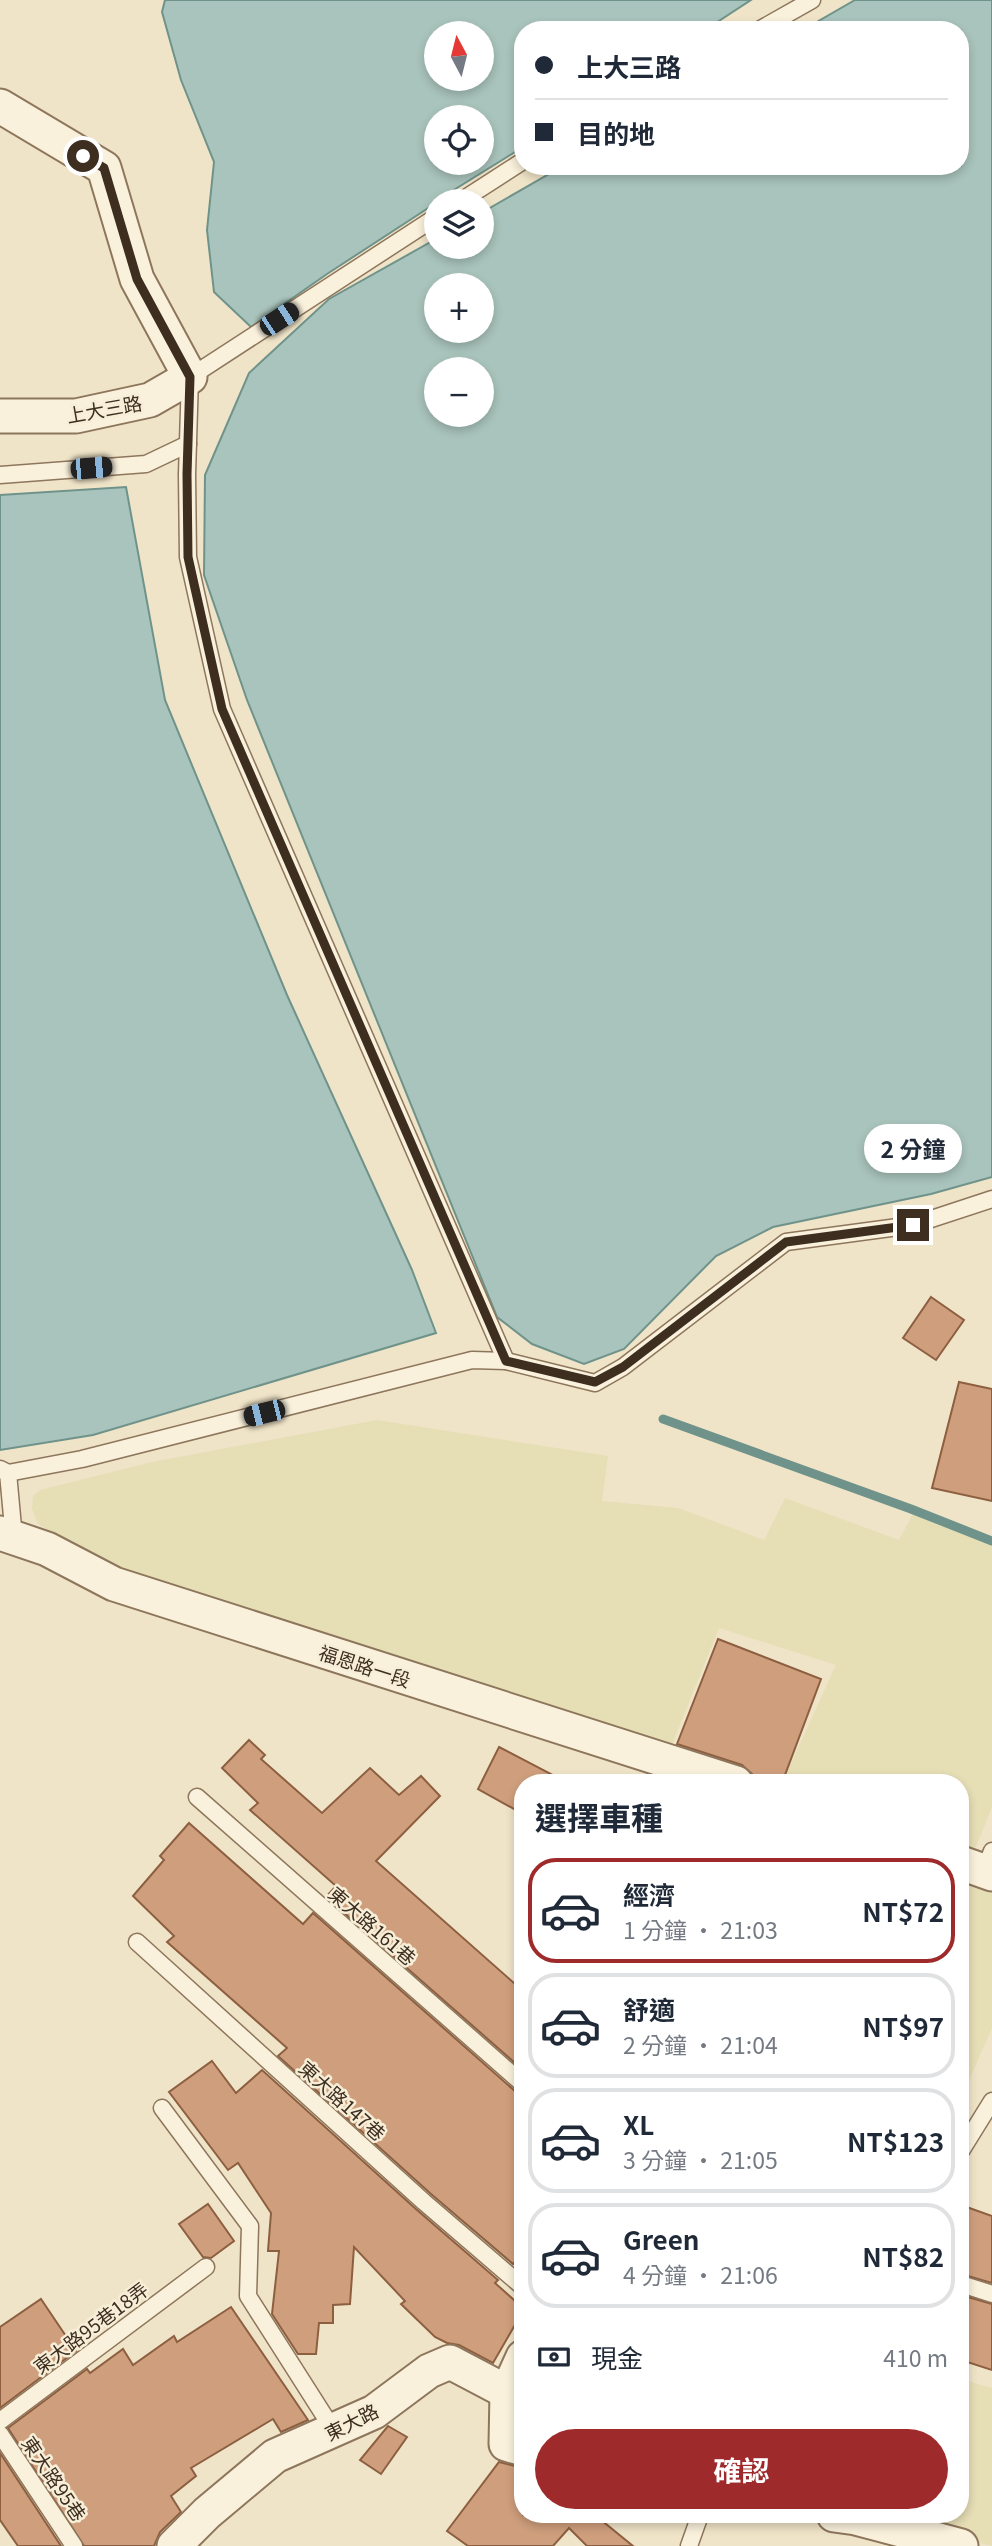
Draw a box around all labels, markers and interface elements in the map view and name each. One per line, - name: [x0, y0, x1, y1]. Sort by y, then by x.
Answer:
- north arrow: [424, 21, 494, 91]
- map controls: [424, 21, 494, 427]
- text: 上大三路: [577, 47, 681, 84]
- button: locate: [424, 105, 494, 175]
- text: 目的地: [577, 114, 655, 151]
- route start: [67, 140, 99, 172]
- button: layers: [424, 189, 494, 259]
- button: +: [424, 273, 494, 343]
- car: [256, 299, 303, 339]
- button: −: [424, 357, 494, 427]
- street label: 上大三路: [64, 388, 144, 428]
- car: [70, 456, 113, 480]
- callout: 2 分鐘: [864, 1124, 962, 1172]
- text: 2 分鐘: [881, 1131, 945, 1165]
- route end: [897, 1209, 929, 1241]
- car: [242, 1398, 287, 1428]
- street label: 福恩路一段: [316, 1637, 414, 1693]
- text: 選擇車種: [535, 1793, 663, 1839]
- text: 經濟: [623, 1875, 675, 1912]
- icon: car: [539, 1879, 602, 1942]
- street label: 東大路161巷: [324, 1880, 422, 1970]
- text: NT$72: [862, 1892, 944, 1929]
- text: 1 分鐘 · 21:03: [623, 1912, 778, 1946]
- text: 舒適: [623, 1990, 675, 2027]
- icon: car: [539, 1994, 602, 2057]
- text: NT$97: [862, 2007, 944, 2044]
- text: 2 分鐘 · 21:04: [623, 2027, 778, 2061]
- street label: 東大路147巷: [294, 2054, 392, 2146]
- text: XL: [623, 2105, 654, 2142]
- icon: car: [539, 2109, 602, 2172]
- text: NT$123: [847, 2122, 944, 2159]
- text: 3 分鐘 · 21:05: [623, 2142, 778, 2176]
- text: Green: [623, 2220, 699, 2257]
- icon: car: [539, 2224, 602, 2287]
- text: NT$82: [862, 2237, 944, 2274]
- text: 4 分鐘 · 21:06: [623, 2257, 778, 2291]
- street label: 東大路95巷18弄: [27, 2275, 153, 2379]
- icon: cash: [535, 2338, 573, 2376]
- text: 現金: [591, 2338, 643, 2375]
- text: 410 m: [883, 2340, 948, 2374]
- street label: 東大路: [319, 2396, 383, 2446]
- button: 確認: [535, 2429, 948, 2509]
- street label: 東大路95巷: [17, 2430, 93, 2526]

